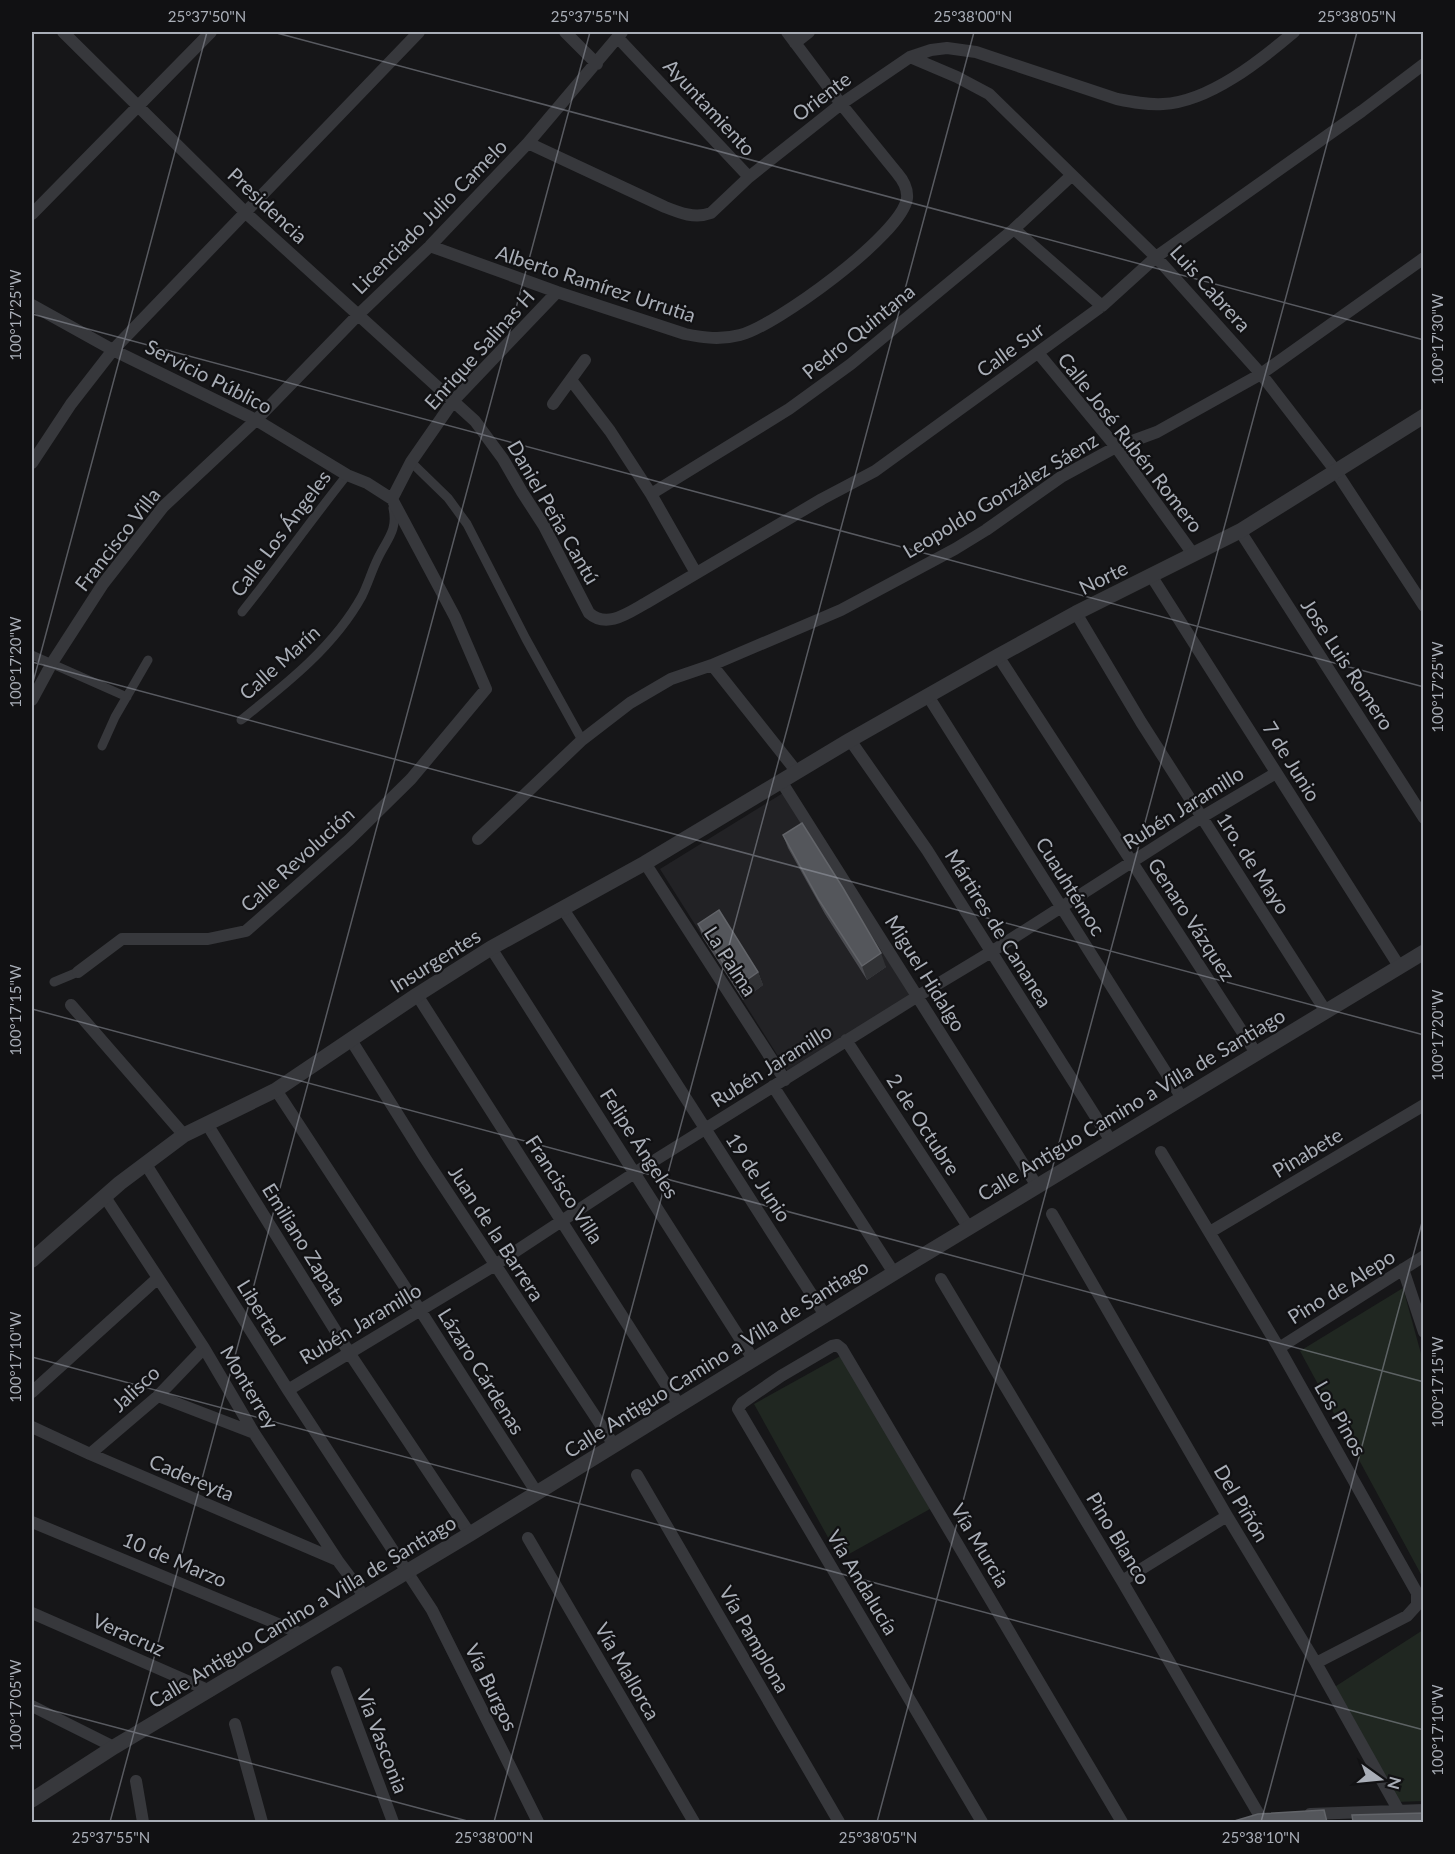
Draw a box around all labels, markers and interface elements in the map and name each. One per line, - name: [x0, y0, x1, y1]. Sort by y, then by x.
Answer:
- text: 25°37'50"N: [168, 7, 246, 25]
- text: 25°37'55"N: [551, 7, 629, 25]
- text: 25°38'00"N: [934, 7, 1012, 25]
- text: 25°38'05"N: [1318, 7, 1396, 25]
- street label: Ayuntamiento: [659, 54, 761, 160]
- street label: Oriente: [787, 66, 855, 126]
- street label: Licenciado Julio Camelo: [347, 134, 511, 298]
- street label: Presidencia: [223, 162, 313, 248]
- street label: Alberto Ramírez Urrutia: [493, 239, 699, 327]
- street label: Luis Cabrera: [1166, 240, 1256, 336]
- text: 100°17'25"W: [6, 269, 24, 361]
- street label: Pedro Quintana: [797, 278, 919, 384]
- street label: Enrique Salinas H: [419, 284, 539, 414]
- text: 100°17'30"W: [1428, 293, 1446, 385]
- street label: Calle Sur: [972, 316, 1049, 381]
- street label: Servicio Público: [142, 334, 276, 418]
- street label: Calle José Rubén Romero: [1053, 347, 1209, 537]
- street label: Leopoldo González Sáenz: [898, 427, 1102, 563]
- street label: Daniel Peña Cantú: [503, 436, 605, 588]
- street label: Calle Los Ángeles: [225, 465, 335, 601]
- street label: Francisco Villa: [69, 483, 165, 595]
- street label: Norte: [1075, 555, 1131, 599]
- street label: Jose Luis Romero: [1297, 594, 1399, 734]
- text: 100°17'20"W: [6, 616, 24, 708]
- street label: Calle Marín: [234, 620, 324, 704]
- text: 100°17'25"W: [1428, 641, 1446, 733]
- street label: 7 de Junio: [1258, 717, 1326, 805]
- street label: Rubén Jaramillo: [1118, 760, 1248, 854]
- street label: Calle Revolución: [235, 802, 359, 916]
- street label: 1ro. de Mayo: [1212, 808, 1296, 918]
- street label: Cuauhtémoc: [1031, 832, 1111, 940]
- street label: Mártires de Cananea: [941, 844, 1057, 1012]
- street label: Genaro Vázquez: [1143, 853, 1241, 985]
- street label: Miguel Hidalgo: [881, 910, 971, 1036]
- street label: La Palma: [700, 922, 762, 1000]
- street label: Insurgentes: [386, 923, 484, 997]
- text: 100°17'15"W: [6, 964, 24, 1056]
- text: 100°17'20"W: [1428, 989, 1446, 1081]
- street label: Calle Antiguo Camino a Villa de Santiago: [973, 1002, 1289, 1206]
- street label: Rubén Jaramillo: [706, 1018, 836, 1112]
- street label: 2 de Octubre: [882, 1069, 966, 1179]
- street label: Felipe Ángeles: [596, 1084, 684, 1202]
- street label: Pinabete: [1268, 1122, 1346, 1182]
- street label: 19 de Junio: [721, 1128, 797, 1226]
- street label: Francisco Villa: [521, 1130, 609, 1248]
- street label: Juan de la Barrera: [444, 1161, 550, 1305]
- street label: Emiliano Zapata: [258, 1178, 352, 1310]
- street label: Pino de Alepo: [1283, 1244, 1399, 1328]
- street label: Calle Antiguo Camino a Villa de Santiago: [559, 1254, 873, 1462]
- street label: Libertad: [233, 1275, 291, 1349]
- street label: Rubén Jaramillo: [295, 1277, 425, 1369]
- street label: Lázaro Cárdenas: [434, 1303, 530, 1439]
- text: 100°17'10"W: [6, 1311, 24, 1403]
- text: 100°17'15"W: [1428, 1336, 1446, 1428]
- street label: Monterrey: [216, 1341, 285, 1434]
- street label: Jalisco: [106, 1360, 164, 1416]
- street label: Los Pinos: [1310, 1376, 1372, 1460]
- street label: Cadereyta: [146, 1448, 238, 1506]
- street label: Del Piñón: [1210, 1460, 1274, 1546]
- street label: Pino Blanco: [1082, 1487, 1156, 1589]
- street label: Vía Murcia: [947, 1499, 1015, 1591]
- street label: Calle Antiguo Camino a Villa de Santiago: [144, 1509, 460, 1713]
- street label: Vía Andalucía: [822, 1525, 904, 1639]
- street label: 10 de Marzo: [119, 1526, 231, 1592]
- street label: Vía Pamplona: [715, 1581, 795, 1697]
- street label: Veracruz: [89, 1607, 169, 1661]
- street label: Vía Mallorca: [591, 1618, 665, 1724]
- street label: Vía Burgos: [461, 1639, 523, 1735]
- text: 100°17'05"W: [6, 1659, 24, 1751]
- text: 100°17'10"W: [1428, 1684, 1446, 1776]
- street label: Vía Vasconia: [352, 1686, 414, 1796]
- north arrow: [1350, 1749, 1410, 1809]
- text: N: [1384, 1775, 1406, 1791]
- text: 25°37'55"N: [72, 1828, 150, 1846]
- text: 25°38'00"N: [455, 1828, 533, 1846]
- text: 25°38'05"N: [839, 1828, 917, 1846]
- text: 25°38'10"N: [1222, 1828, 1300, 1846]

